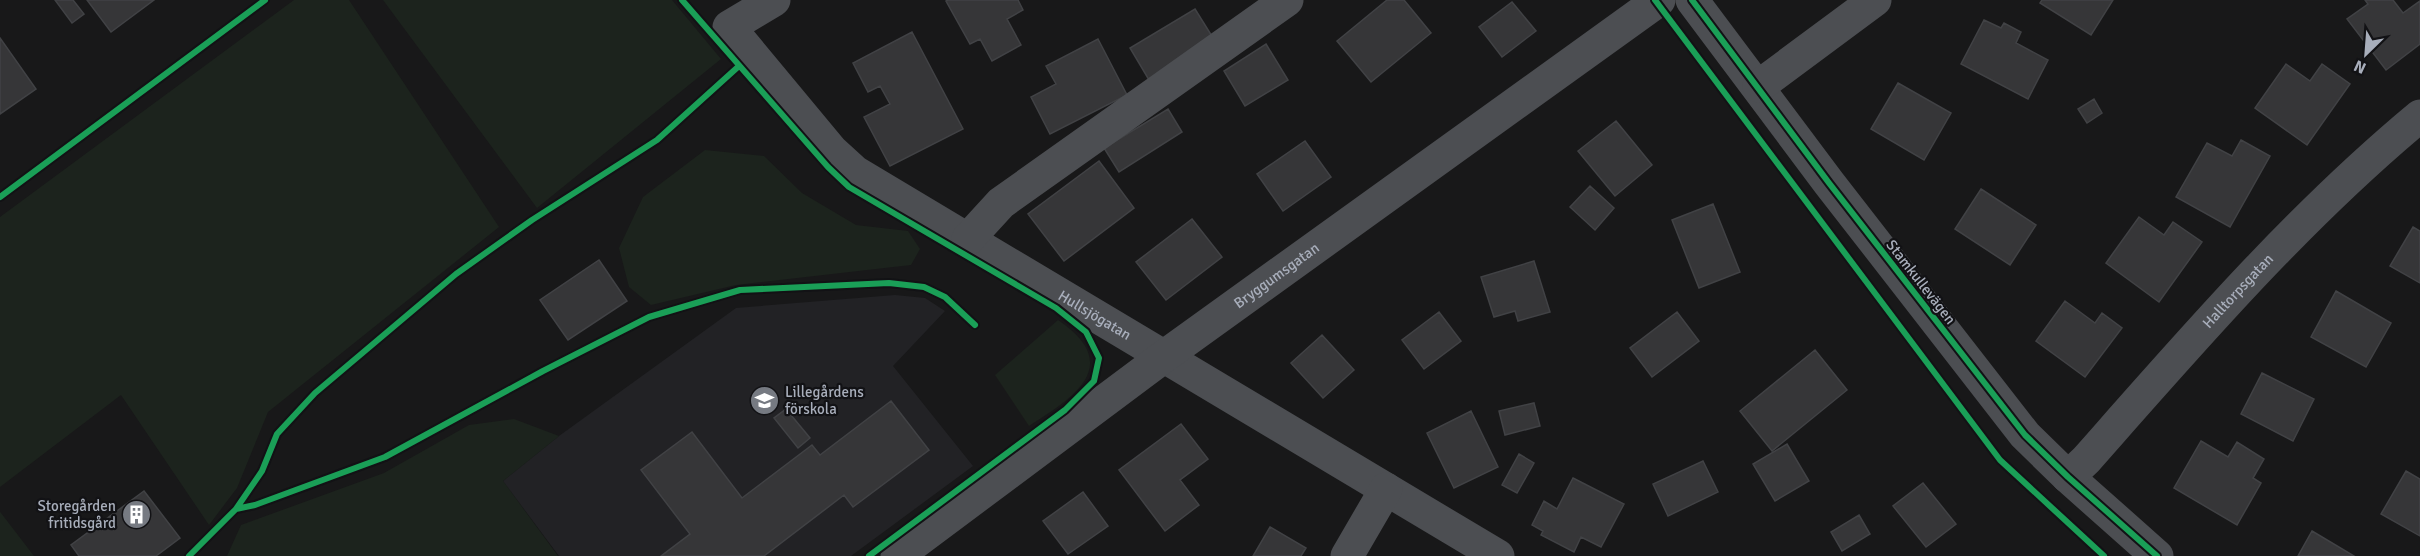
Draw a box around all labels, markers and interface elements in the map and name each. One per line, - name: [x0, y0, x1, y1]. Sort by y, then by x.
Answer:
- north arrow: [2336, 24, 2396, 84]
- text: N: [2351, 55, 2369, 78]
- street label: Stamkullevägen: [1882, 236, 1960, 328]
- street label: Bryggumsgatan: [1230, 239, 1323, 312]
- street label: Halltorpsgatan: [2199, 250, 2277, 332]
- street label: Hullsjögatan: [1055, 286, 1135, 344]
- place label: Lillegårdens förskola: [785, 383, 864, 418]
- school or university icon: Lillegårdens förskola: [748, 385, 780, 417]
- place label: Storegården fritidsgård: [37, 497, 116, 532]
- building icon: Storegården fritidsgård: [121, 499, 153, 531]

